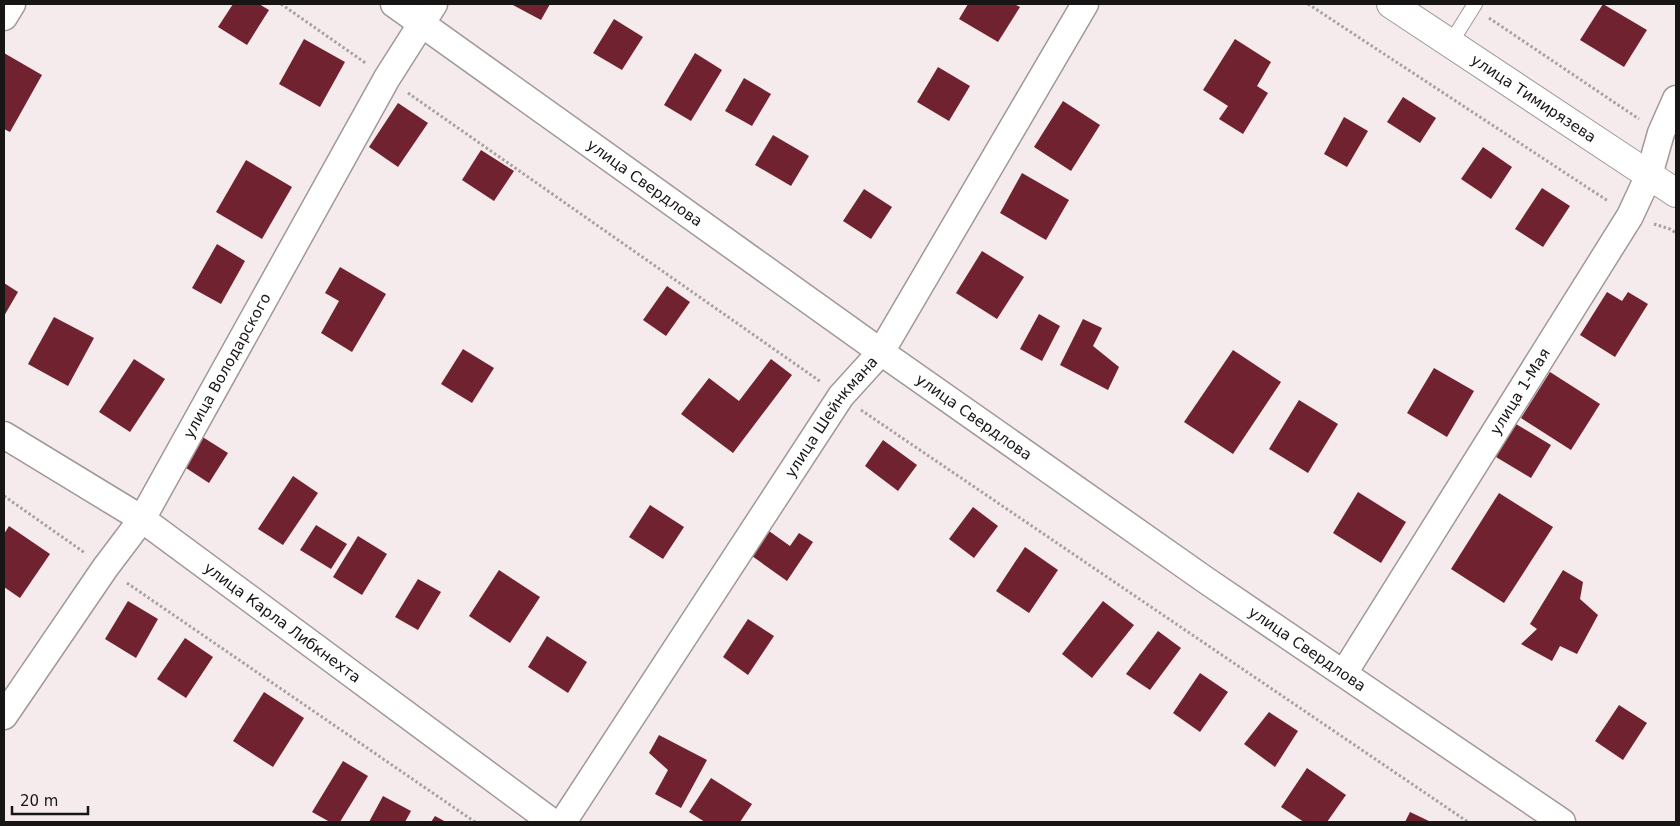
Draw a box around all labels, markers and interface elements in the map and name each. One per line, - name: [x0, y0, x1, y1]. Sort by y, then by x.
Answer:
- street label: улица Тимирязева: [1468, 51, 1599, 146]
- street label: улица Свердлова: [583, 136, 706, 230]
- street label: улица Володарского: [180, 290, 275, 441]
- street label: улица 1-Мая: [1486, 345, 1554, 438]
- street label: улица Шейнкмана: [781, 353, 881, 481]
- street label: улица Свердлова: [912, 370, 1035, 464]
- street label: улица Карла Либкнехта: [200, 559, 364, 687]
- street label: улица Свердлова: [1245, 603, 1369, 695]
- scale bar: [12, 784, 89, 816]
- text: 20 m: [20, 792, 58, 810]

